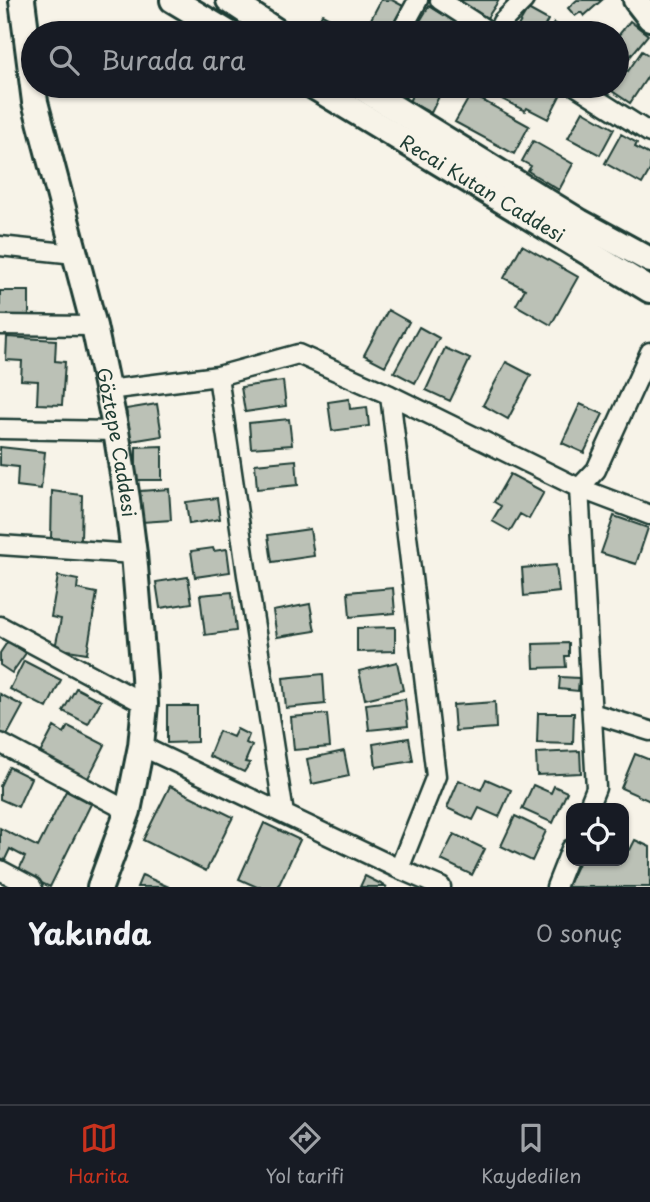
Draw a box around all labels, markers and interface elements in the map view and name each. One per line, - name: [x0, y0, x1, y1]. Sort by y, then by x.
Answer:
- search box: [21, 21, 629, 98]
- text: Burada ara: [101, 40, 245, 79]
- icon: search: [45, 41, 83, 79]
- street label: Recai Kutan Caddesi: [395, 127, 571, 248]
- street label: Göztepe Caddesi: [90, 365, 144, 519]
- map controls: [566, 803, 629, 866]
- button: locate: [566, 803, 629, 866]
- text: Yakında: [28, 910, 151, 955]
- text: 0 sonuç: [536, 915, 622, 950]
- tab: Harita: [68, 1119, 129, 1189]
- tab: Yol tarifi: [266, 1119, 344, 1189]
- tab: Kaydedilen: [481, 1119, 582, 1189]

